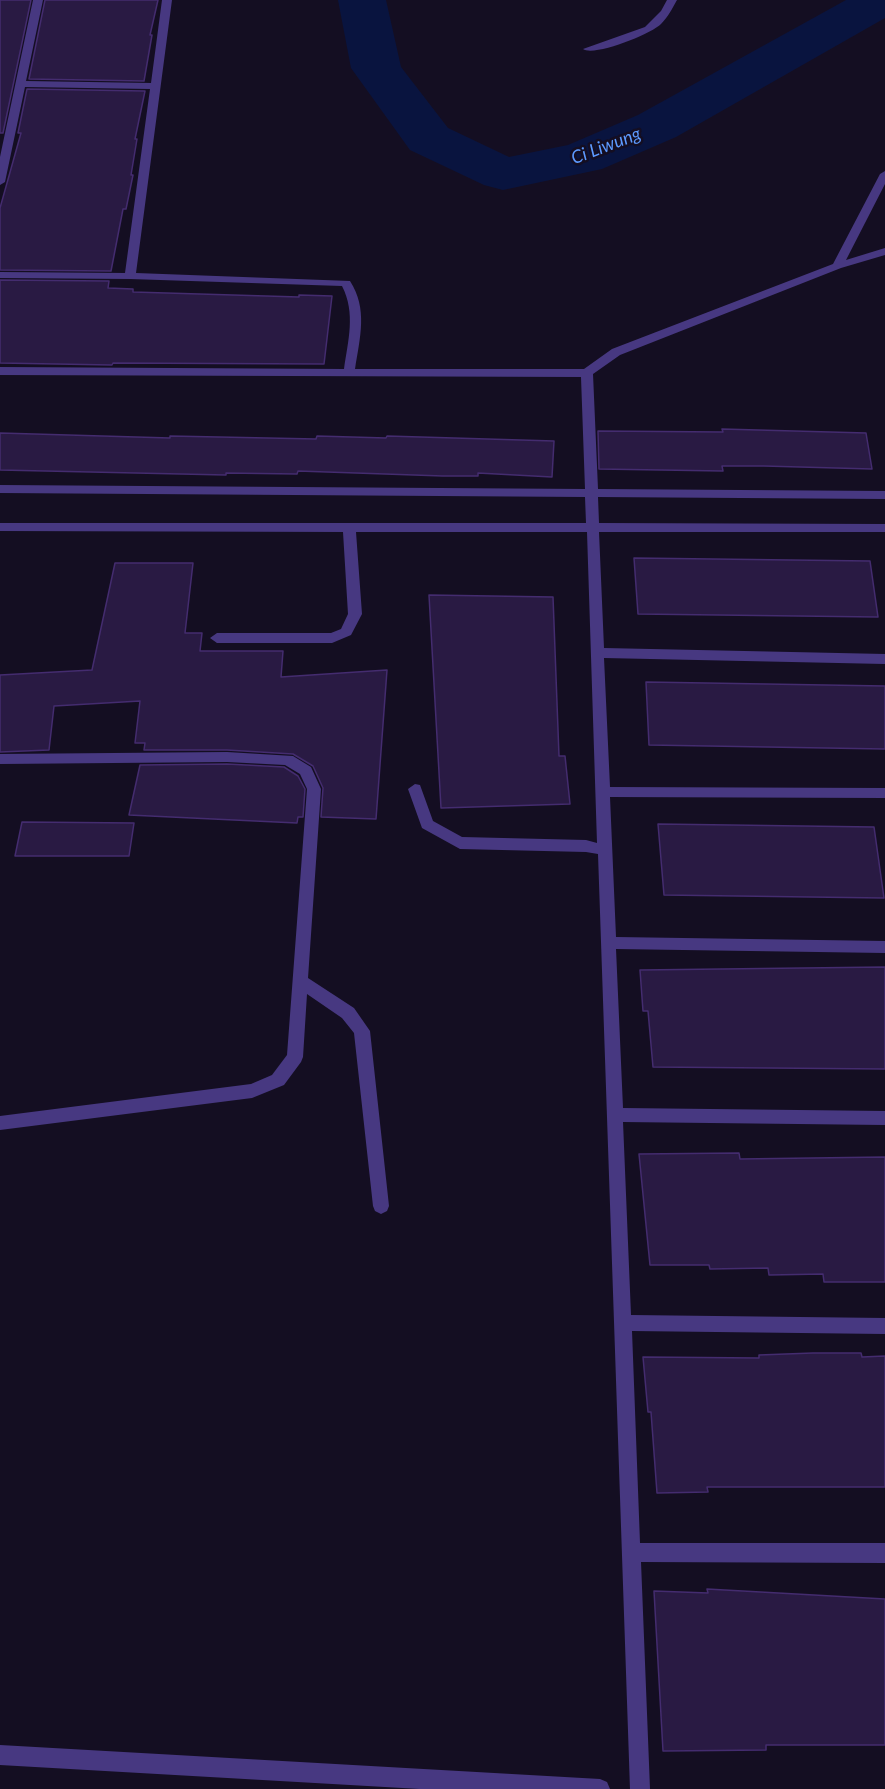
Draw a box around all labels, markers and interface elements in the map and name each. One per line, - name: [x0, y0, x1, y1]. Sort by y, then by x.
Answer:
- water label: Ci Liwung: [568, 123, 644, 169]

